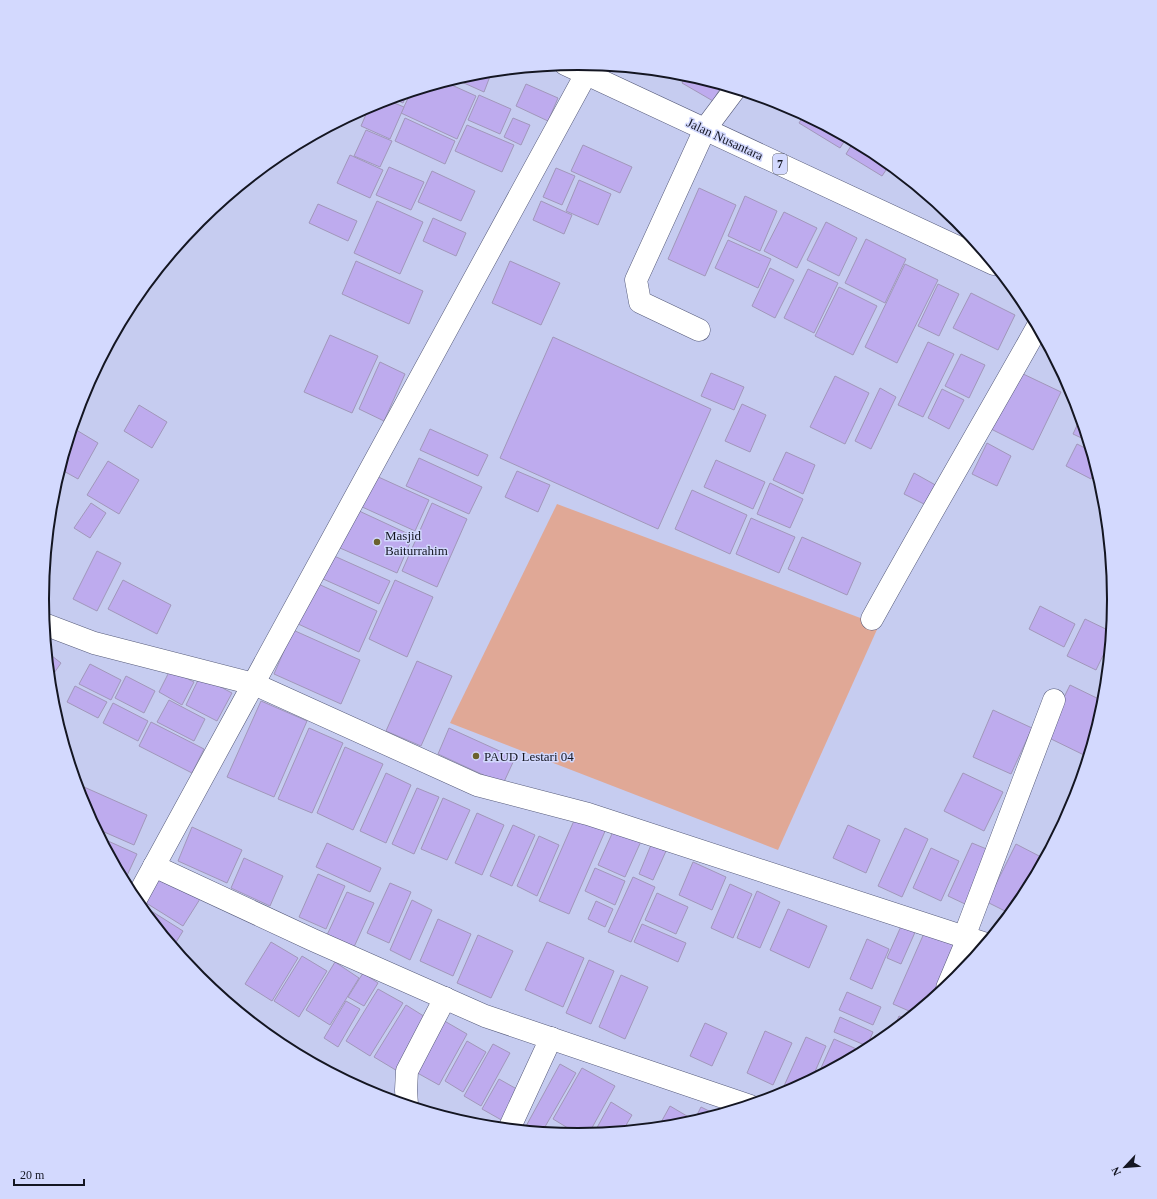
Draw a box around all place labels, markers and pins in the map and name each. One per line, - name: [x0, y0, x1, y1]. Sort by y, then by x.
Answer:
- place label: Masjid Baiturrahim: [385, 528, 448, 558]
- marker: Masjid Baiturrahim: [372, 537, 382, 547]
- place label: PAUD Lestari 04: [484, 749, 574, 764]
- marker: PAUD Lestari 04: [471, 751, 481, 761]

